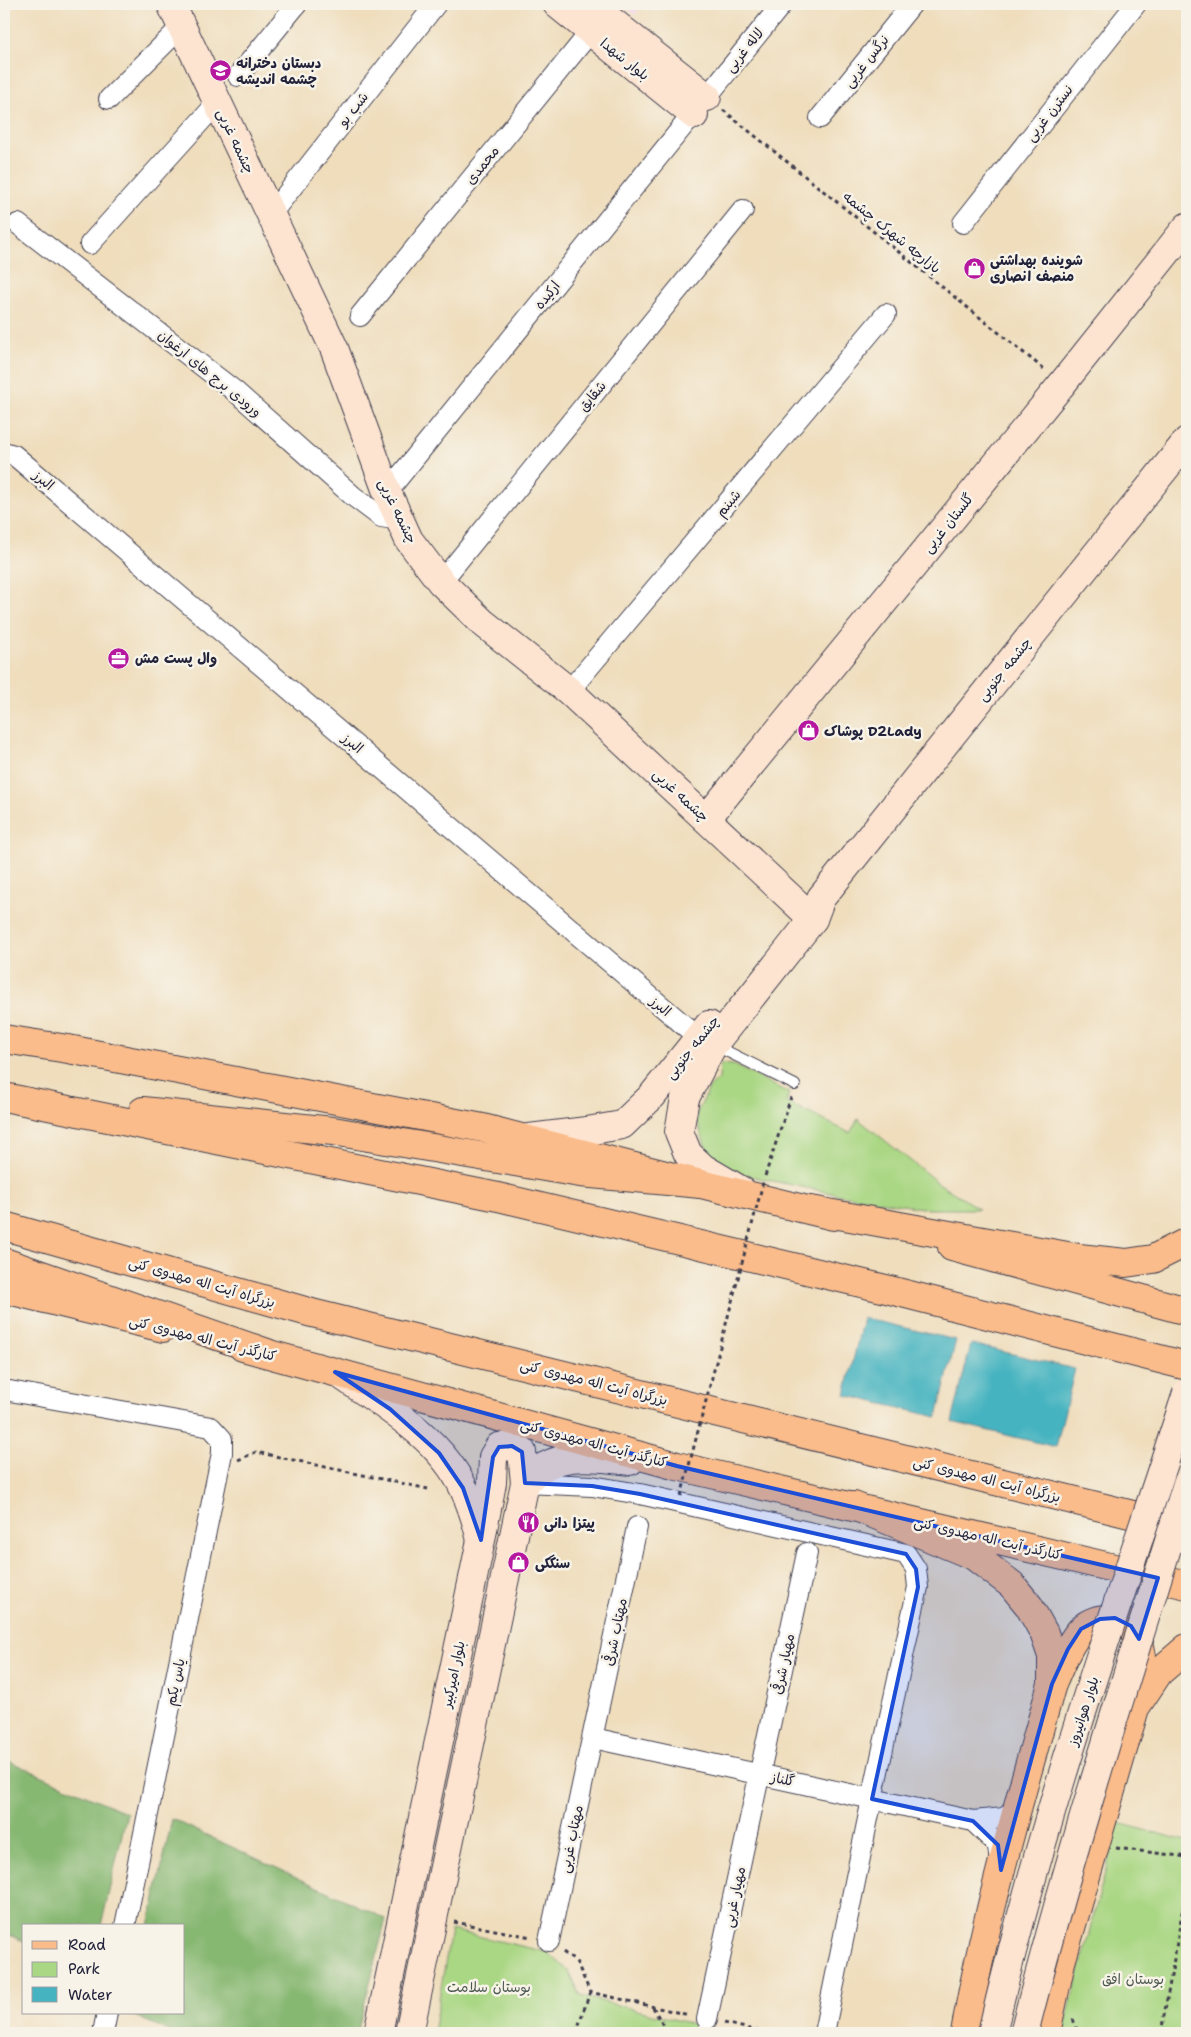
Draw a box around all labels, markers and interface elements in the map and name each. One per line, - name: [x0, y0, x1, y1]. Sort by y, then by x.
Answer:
- street label: لاله غربی: [721, 24, 767, 76]
- street label: نرگس غربی: [839, 31, 893, 91]
- street label: بلوار شهدا: [597, 34, 653, 84]
- place label: دبستان دخترانه چشمه اندیشه: [236, 54, 321, 88]
- school or university icon: دبستان دخترانه چشمه اندیشه: [208, 59, 232, 83]
- street label: نسترن غربی: [1021, 81, 1077, 145]
- street label: شب بو: [333, 88, 372, 131]
- street label: چشمه غربی: [212, 106, 259, 177]
- street label: محمدی: [461, 142, 503, 188]
- street label: بازارچه شهرک چشمه: [839, 187, 945, 278]
- place label: شوینده بهداشتی منصف انصاری: [990, 251, 1083, 285]
- shop icon: شوینده بهداشتی منصف انصاری: [962, 256, 986, 280]
- street label: ارکیده: [530, 277, 564, 313]
- street label: ورودی برج های ارغوان: [154, 326, 266, 421]
- street label: شقایق: [574, 377, 610, 415]
- street label: البرز: [29, 465, 58, 494]
- street label: چشمه غربی: [374, 476, 421, 547]
- street label: شبنم: [711, 486, 746, 522]
- street label: گلستان غربی: [919, 490, 977, 556]
- street label: چشمه جنوبی: [973, 634, 1036, 705]
- office icon: وال پست مش: [107, 646, 131, 670]
- place label: وال پست مش: [135, 649, 217, 667]
- shop icon: پوشاک D2Lady: [796, 719, 820, 743]
- place label: پوشاک D2Lady: [824, 722, 922, 741]
- street label: البرز: [338, 728, 367, 757]
- street label: چشمه غربی: [649, 765, 713, 826]
- street label: البرز: [646, 991, 675, 1020]
- street label: چشمه جنوبی: [661, 1012, 724, 1083]
- street label: بزرگراه آیت اله مهدوی کنی: [127, 1253, 277, 1311]
- street label: کنارگذر آیت اله مهدوی کنی: [128, 1311, 278, 1365]
- street label: بزرگراه آیت اله مهدوی کنی: [518, 1355, 670, 1409]
- street label: کنارگذر آیت اله مهدوی کنی: [519, 1415, 669, 1471]
- street label: بزرگراه آیت اله مهدوی کنی: [911, 1452, 1063, 1506]
- restaurant icon: پیتزا دانی: [516, 1511, 540, 1535]
- street label: کنارگذر آیت اله مهدوی کنی: [912, 1512, 1064, 1564]
- place label: پیتزا دانی: [544, 1514, 595, 1532]
- shop icon: سنگکی: [507, 1551, 531, 1575]
- place label: سنگکی: [535, 1554, 570, 1572]
- street label: مهتاب شرقی: [599, 1596, 631, 1668]
- street label: مهیار شرقی: [768, 1632, 798, 1696]
- street label: بلوار امیرکبیر: [437, 1639, 469, 1710]
- street label: یاس یکم: [161, 1657, 191, 1708]
- street label: بلوار هوانیروز: [1063, 1674, 1103, 1749]
- street label: گلناز: [769, 1768, 797, 1790]
- street label: مهتاب غربی: [555, 1803, 587, 1875]
- street label: مهیار غربی: [719, 1865, 749, 1929]
- legend: [22, 1924, 185, 2014]
- text: Road: [68, 1935, 106, 1955]
- text: Park: [68, 1959, 100, 1979]
- park label: بوستان افق: [1102, 1970, 1164, 1988]
- park label: بوستان سلامت: [447, 1978, 531, 1996]
- text: Water: [68, 1985, 112, 2005]

